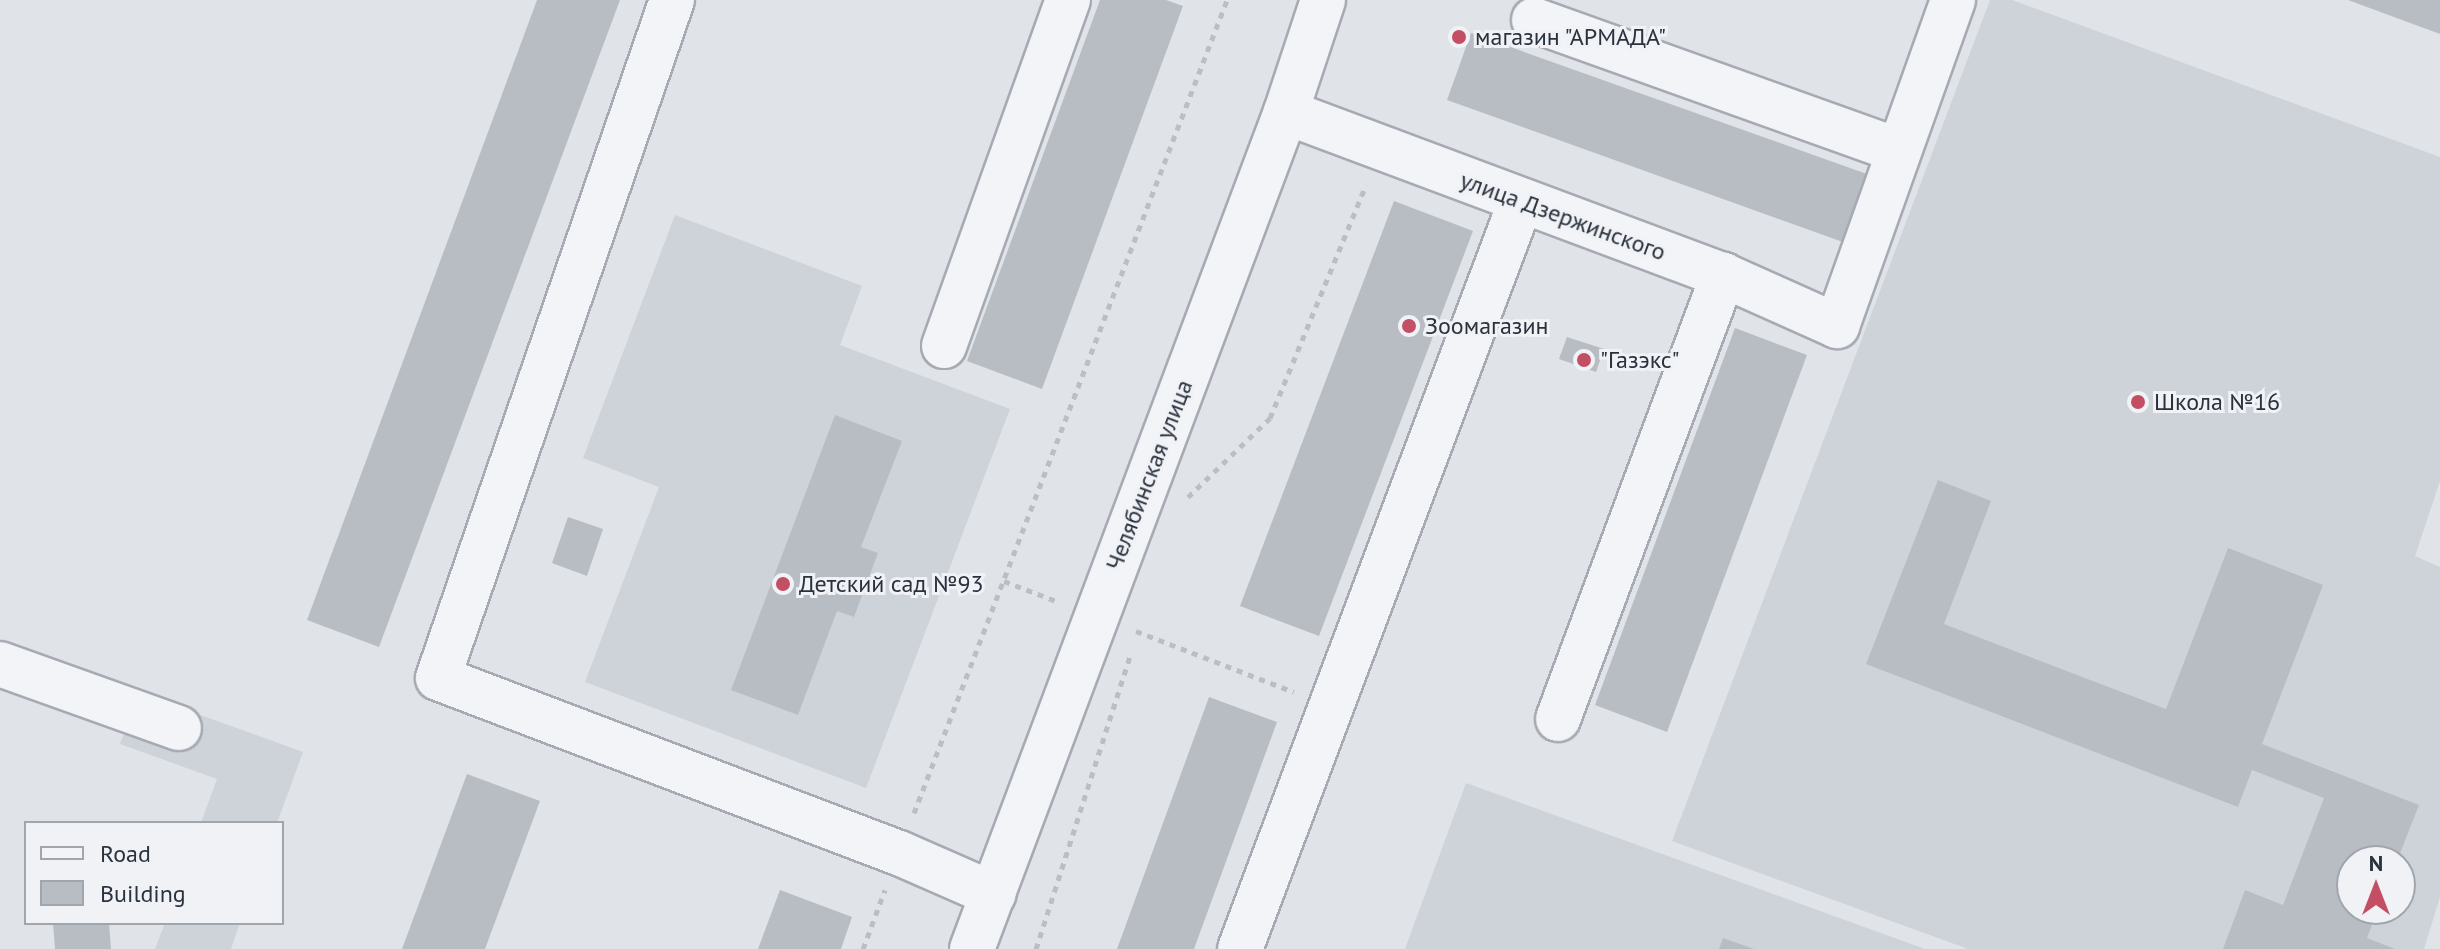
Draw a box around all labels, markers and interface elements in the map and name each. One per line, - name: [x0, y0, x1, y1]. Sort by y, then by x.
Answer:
- place label: магазин "АРМАДА": [1475, 23, 1668, 51]
- marker: магазин "АРМАДА": [1450, 28, 1468, 46]
- street label: улица Дзержинского: [1456, 165, 1670, 267]
- place label: Зоомагазин: [1425, 312, 1549, 340]
- marker: Зоомагазин: [1400, 317, 1418, 335]
- place label: "Газэкс": [1600, 346, 1679, 374]
- marker: "Газэкс": [1575, 351, 1593, 369]
- street label: Челябинская улица: [1099, 376, 1199, 574]
- place label: Школа №16: [2154, 388, 2280, 416]
- marker: Школа №16: [2129, 393, 2147, 411]
- place label: Детский сад №93: [799, 570, 984, 598]
- marker: Детский сад №93: [774, 575, 792, 593]
- legend: [24, 821, 284, 925]
- text: Road: [100, 838, 151, 869]
- north arrow: [2336, 845, 2416, 925]
- text: N: [2369, 849, 2383, 877]
- text: Building: [100, 878, 186, 909]

